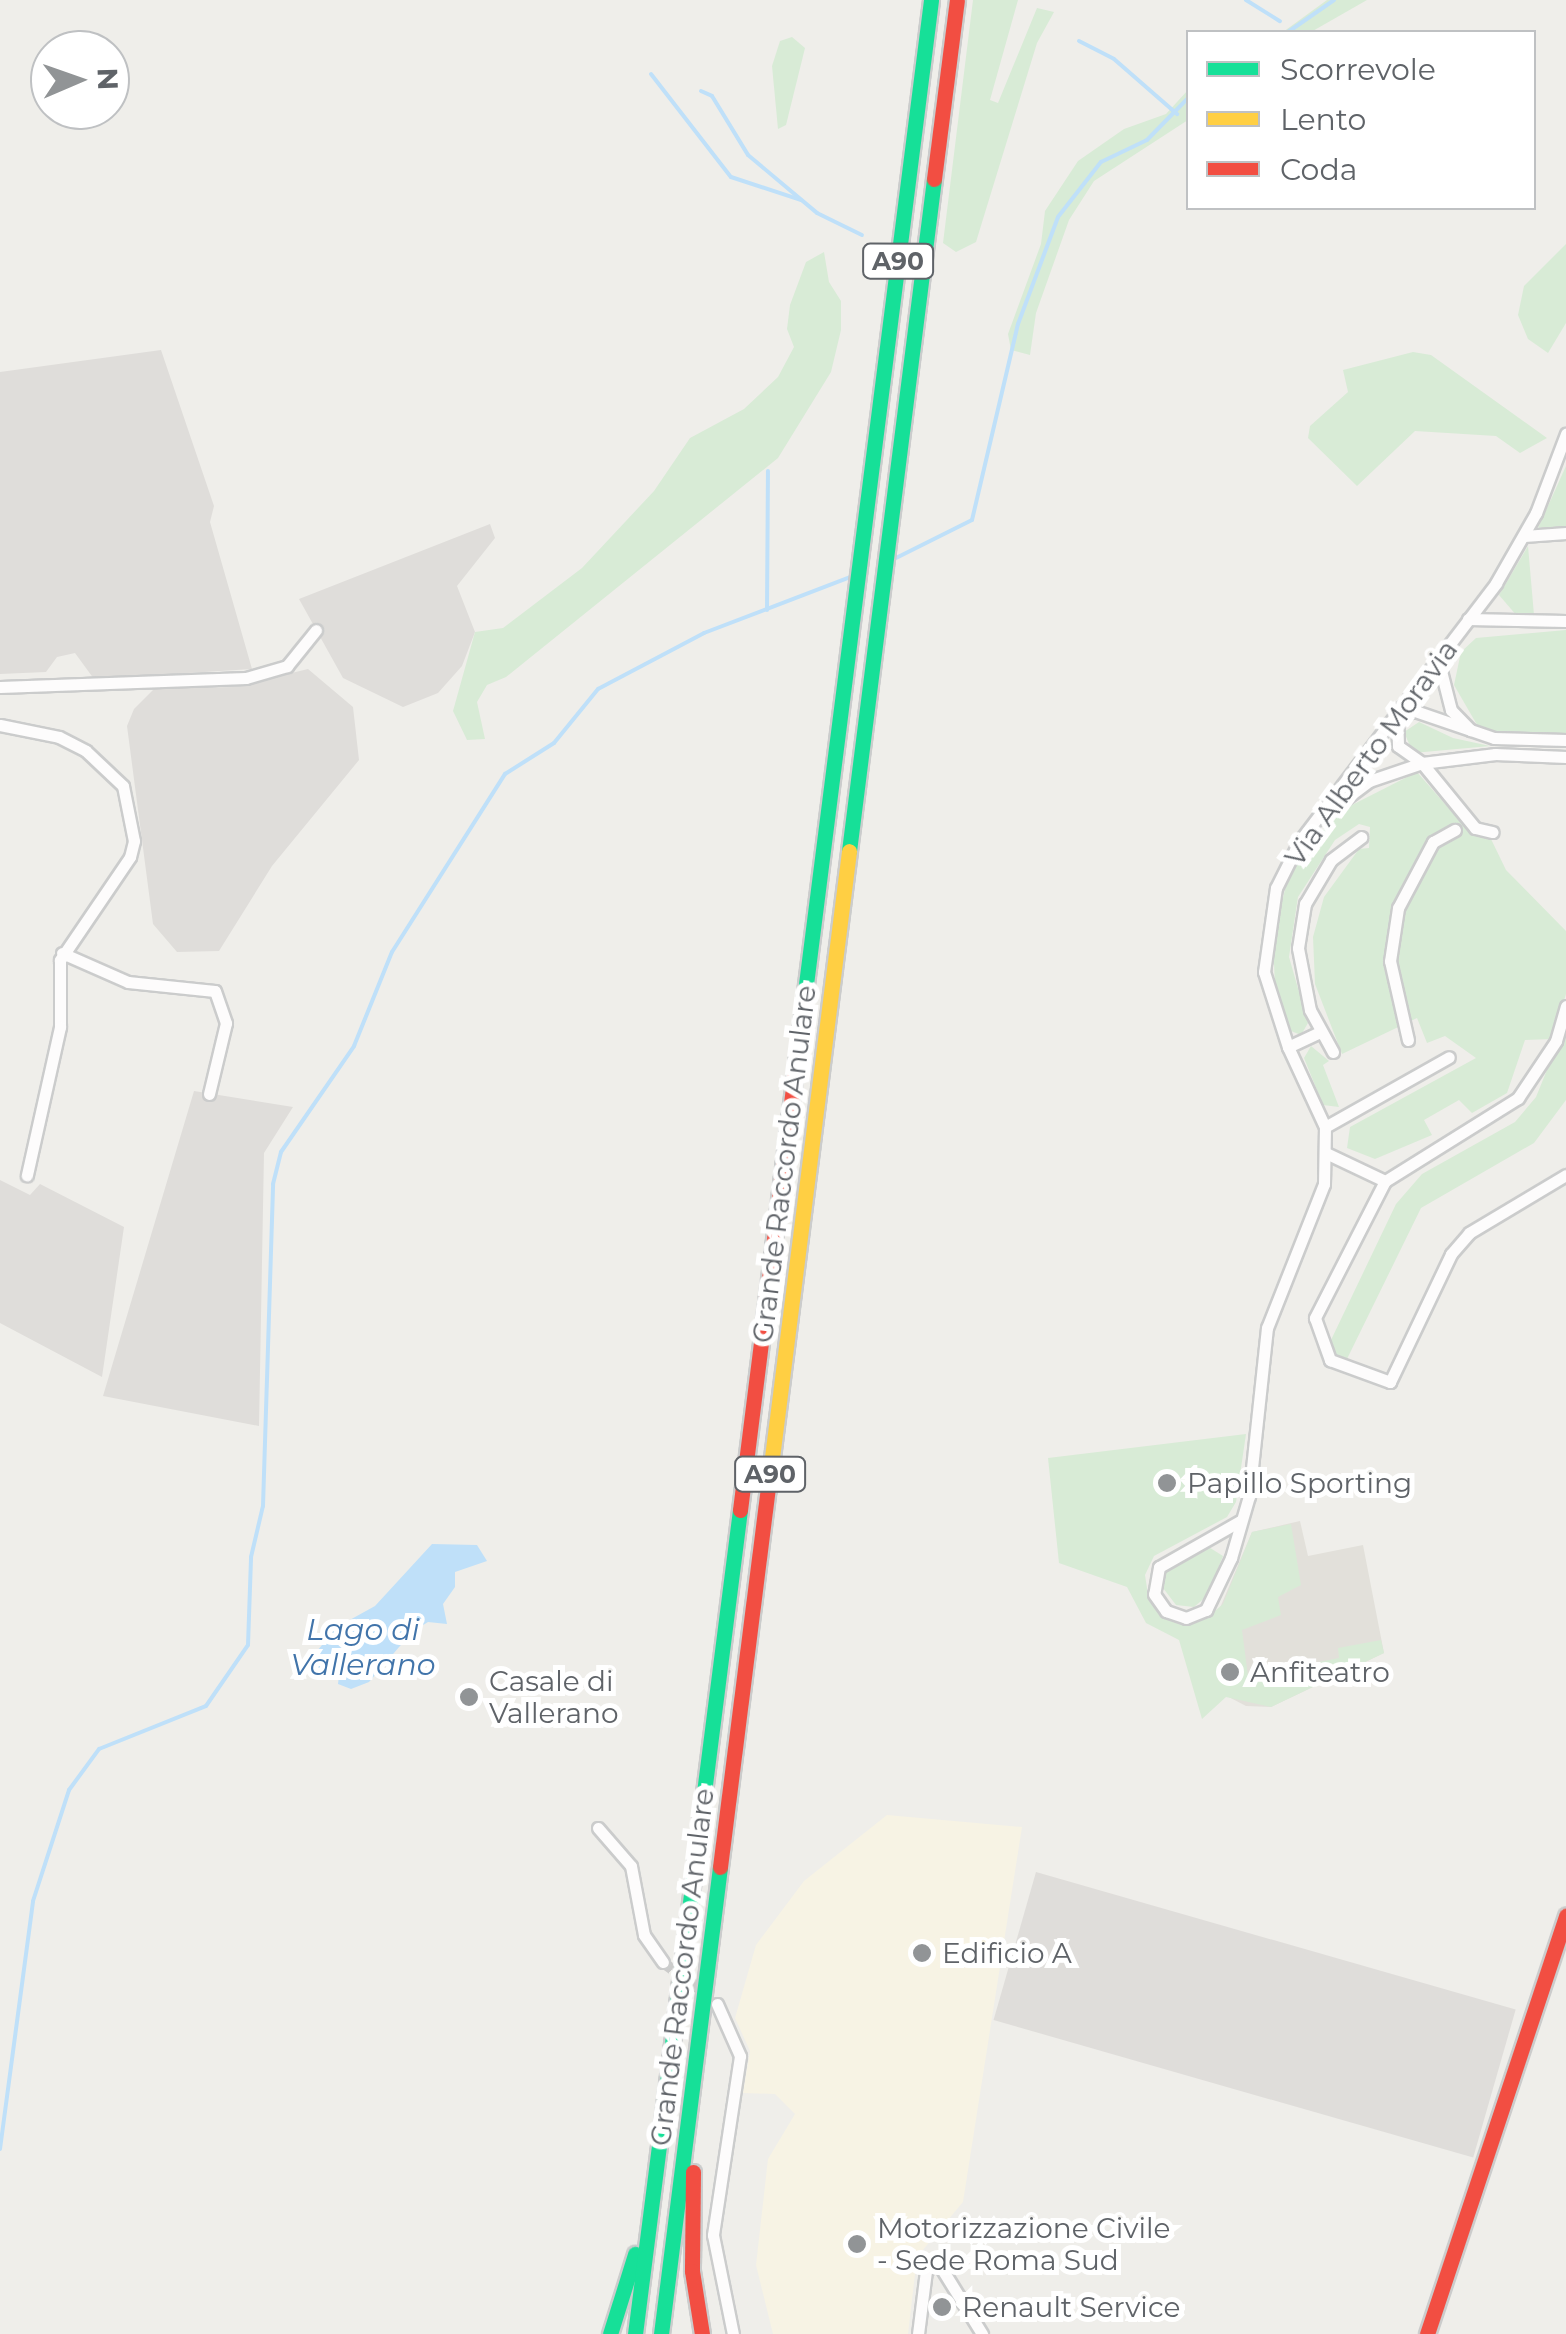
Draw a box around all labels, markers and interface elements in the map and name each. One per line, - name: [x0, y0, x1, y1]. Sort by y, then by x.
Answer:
- north arrow: [30, 30, 130, 130]
- legend: [1186, 30, 1536, 210]
- text: Scorrevole: [1280, 51, 1436, 88]
- text: N: [91, 67, 125, 91]
- text: Lento: [1280, 101, 1366, 138]
- text: Coda: [1280, 151, 1357, 188]
- road number: A90: [860, 241, 936, 281]
- street label: Via Alberto Moravia: [1278, 633, 1464, 873]
- street label: Grande Raccordo Anulare: [745, 983, 823, 1345]
- road number: A90: [732, 1454, 808, 1494]
- place label: Papillo Sporting: [1187, 1466, 1412, 1500]
- marker: Papillo Sporting: [1156, 1472, 1178, 1494]
- water label: Lago di Vallerano: [291, 1612, 435, 1682]
- place label: Anfiteatro: [1250, 1655, 1390, 1689]
- marker: Anfiteatro: [1219, 1661, 1241, 1683]
- place label: Casale di Vallerano: [489, 1664, 619, 1730]
- marker: Casale di Vallerano: [458, 1686, 480, 1708]
- street label: Grande Raccordo Anulare: [643, 1786, 721, 2148]
- place label: Edificio A: [942, 1936, 1072, 1970]
- marker: Edificio A: [911, 1942, 933, 1964]
- place label: Motorizzazione Civile - Sede Roma Sud: [877, 2211, 1170, 2277]
- marker: Motorizzazione Civile - Sede Roma Sud: [846, 2233, 868, 2255]
- place label: Renault Service: [962, 2290, 1180, 2324]
- marker: Renault Service: [931, 2296, 953, 2318]

